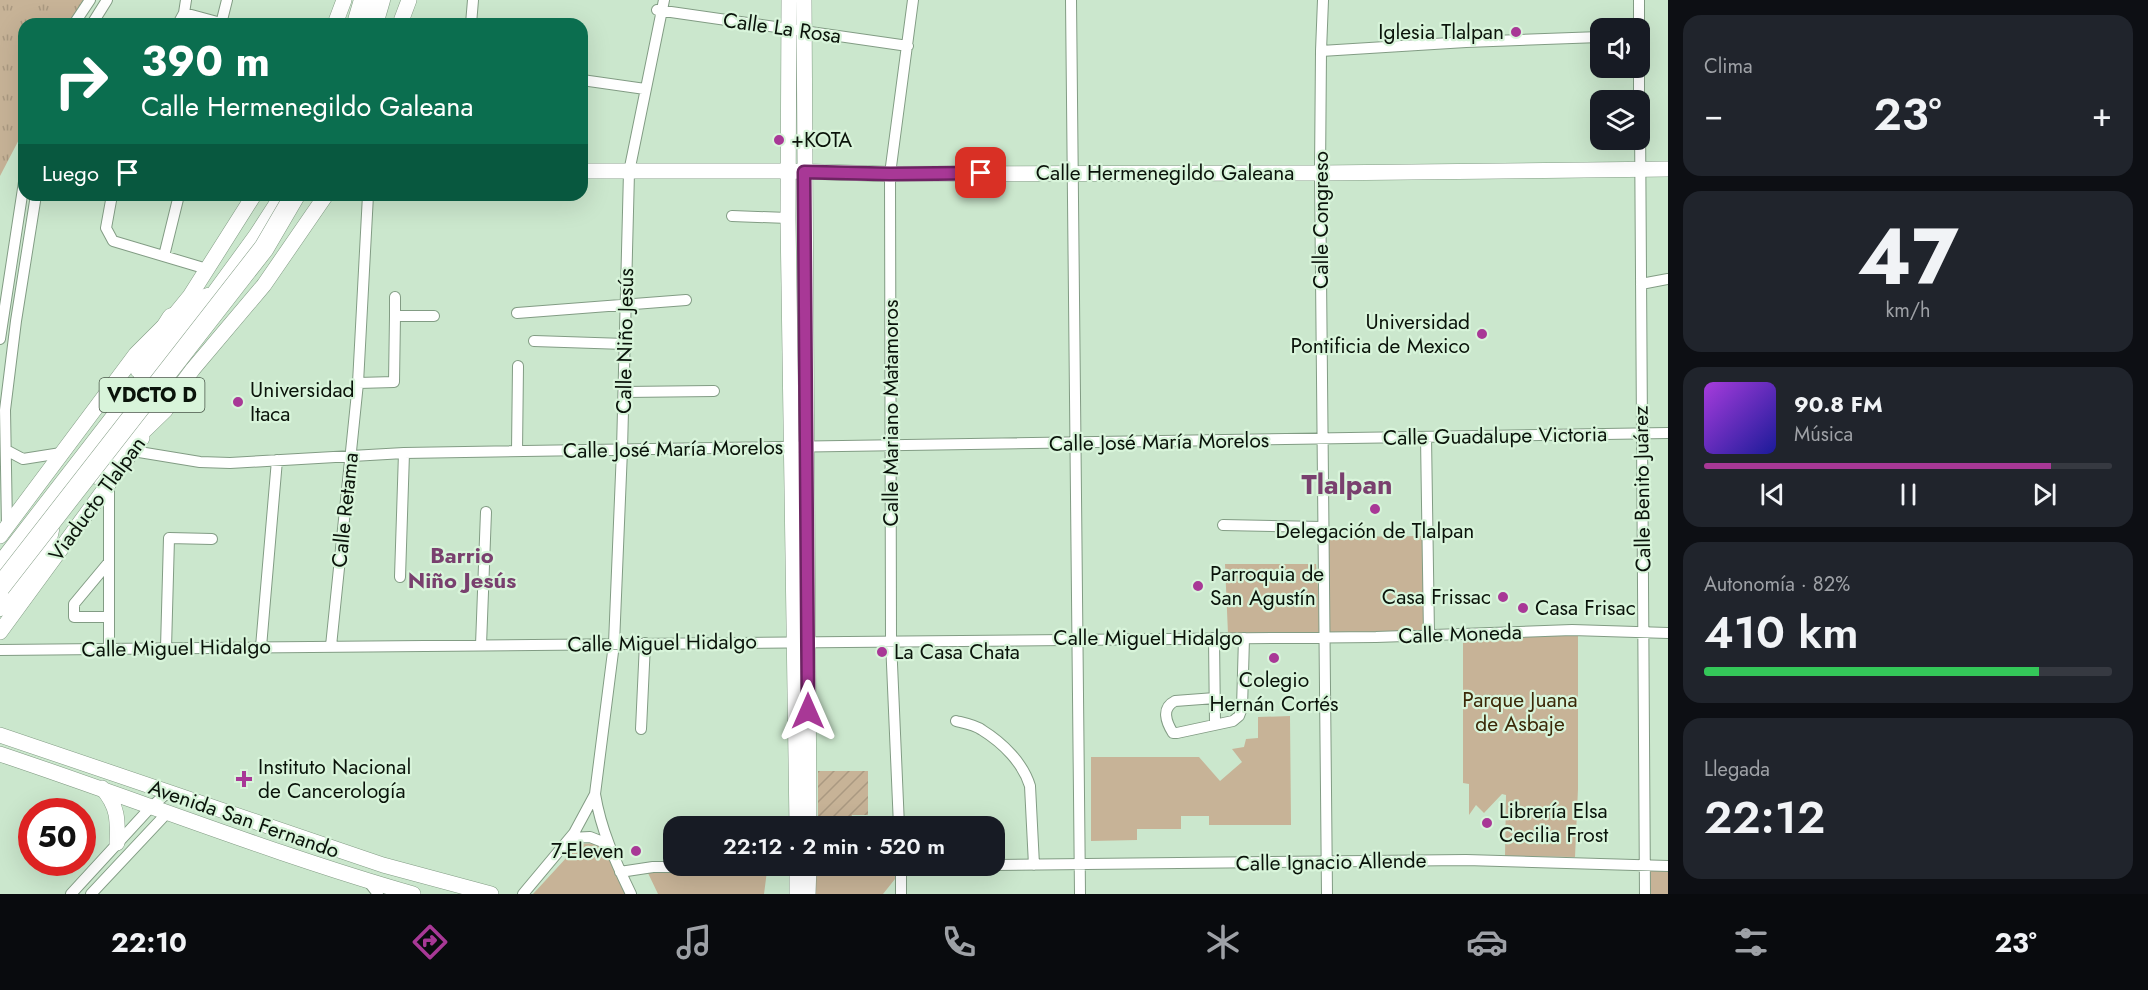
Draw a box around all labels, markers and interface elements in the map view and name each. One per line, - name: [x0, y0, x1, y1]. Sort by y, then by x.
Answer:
- street label: Calle La Rosa: [721, 5, 843, 51]
- place label: Iglesia Tlalpan: [1378, 17, 1504, 47]
- map controls: [1590, 18, 1650, 150]
- button: sound: [1590, 18, 1650, 78]
- marker: Iglesia Tlalpan: [1509, 25, 1523, 39]
- text: 390 m: [141, 31, 270, 92]
- icon: right: [42, 42, 120, 120]
- text: Clima: [1704, 52, 1753, 81]
- text: 23°: [1873, 82, 1942, 147]
- text: Calle Hermenegildo Galeana: [141, 87, 473, 126]
- button: layers: [1590, 90, 1650, 150]
- text: −: [1704, 91, 1723, 138]
- text: +: [2092, 91, 2112, 138]
- place label: +KOTA: [791, 125, 852, 155]
- marker: +KOTA: [772, 133, 786, 147]
- pin: [955, 147, 1006, 198]
- street label: Calle Congreso: [1306, 151, 1336, 289]
- icon: arrive: [111, 156, 144, 189]
- icon: arrive: [964, 156, 997, 189]
- text: Luego: [42, 157, 99, 189]
- street label: Calle Hermenegildo Galeana: [1036, 158, 1294, 188]
- text: 47: [1857, 201, 1959, 313]
- street label: Calle Niño Jesús: [609, 268, 641, 414]
- text: km/h: [1885, 296, 1931, 325]
- street label: Calle Mariano Matamoros: [876, 300, 906, 526]
- place label: Universidad Pontificia de Mexico: [1290, 307, 1470, 361]
- marker: Universidad Pontificia de Mexico: [1475, 327, 1489, 341]
- place label: Universidad Itaca: [250, 375, 355, 429]
- road number: VDCTO D: [100, 378, 204, 412]
- text: 90.8 FM: [1794, 388, 1883, 420]
- marker: Universidad Itaca: [231, 395, 245, 409]
- street label: Calle Benito Juárez: [1626, 405, 1658, 572]
- street label: Calle Guadalupe Victoria: [1383, 419, 1607, 453]
- text: Música: [1794, 420, 1853, 449]
- street label: Calle José María Morelos: [1049, 425, 1269, 459]
- street label: Viaducto Tlalpan: [41, 430, 153, 568]
- street label: Calle José María Morelos: [563, 432, 783, 466]
- street label: Calle Retama: [324, 451, 366, 569]
- district label: Tlalpan: [1301, 465, 1393, 504]
- icon: previous: [1756, 478, 1789, 511]
- icon: pause: [1892, 478, 1925, 511]
- icon: next: [2028, 478, 2061, 511]
- marker: Delegación de Tlalpan: [1368, 502, 1382, 516]
- place label: Delegación de Tlalpan: [1276, 516, 1474, 546]
- district label: Barrio Niño Jesús: [408, 539, 516, 596]
- place label: Parroquia de San Agustín: [1210, 559, 1324, 613]
- text: Autonomía · 82%: [1704, 570, 1850, 599]
- marker: Parroquia de San Agustín: [1191, 579, 1205, 593]
- place label: Casa Frissac: [1382, 582, 1491, 612]
- marker: Casa Frissac: [1496, 590, 1510, 604]
- place label: Casa Frisac: [1535, 593, 1636, 623]
- text: 410 km: [1704, 600, 1859, 665]
- marker: Casa Frisac: [1516, 601, 1530, 615]
- street label: Calle Moneda: [1398, 617, 1522, 651]
- street label: Calle Miguel Hidalgo: [1053, 623, 1243, 653]
- street label: Calle Miguel Hidalgo: [567, 626, 757, 660]
- street label: Calle Miguel Hidalgo: [81, 631, 271, 665]
- place label: La Casa Chata: [894, 637, 1020, 667]
- marker: La Casa Chata: [875, 645, 889, 659]
- marker: Colegio Hernán Cortés: [1267, 651, 1281, 665]
- place label: Colegio Hernán Cortés: [1210, 665, 1338, 719]
- position arrow: [776, 679, 840, 743]
- park label: Parque Juana de Asbaje: [1462, 685, 1578, 739]
- place label: Instituto Nacional de Cancerología: [258, 752, 411, 806]
- text: Llegada: [1704, 755, 1770, 784]
- marker: Instituto Nacional de Cancerología: [235, 770, 253, 788]
- street label: Avenida San Fernando: [145, 772, 343, 866]
- text: 22:12: [1704, 785, 1825, 850]
- place label: Librería Elsa Cecilia Frost: [1499, 796, 1608, 850]
- speed limit sign: 50: [18, 798, 96, 876]
- marker: Librería Elsa Cecilia Frost: [1480, 816, 1494, 830]
- text: 22:12 · 2 min · 520 m: [723, 830, 945, 862]
- place label: 7-Eleven: [551, 836, 624, 866]
- marker: 7-Eleven: [629, 844, 643, 858]
- street label: Calle Ignacio Allende: [1235, 845, 1427, 879]
- icon: directions: [409, 921, 451, 963]
- icon: music: [673, 921, 715, 963]
- icon: phone: [938, 921, 980, 963]
- icon: climate: [1202, 921, 1244, 963]
- icon: car: [1466, 921, 1508, 963]
- icon: filters: [1730, 921, 1772, 963]
- text: 22:10: [111, 923, 187, 962]
- text: 23°: [1994, 923, 2037, 962]

